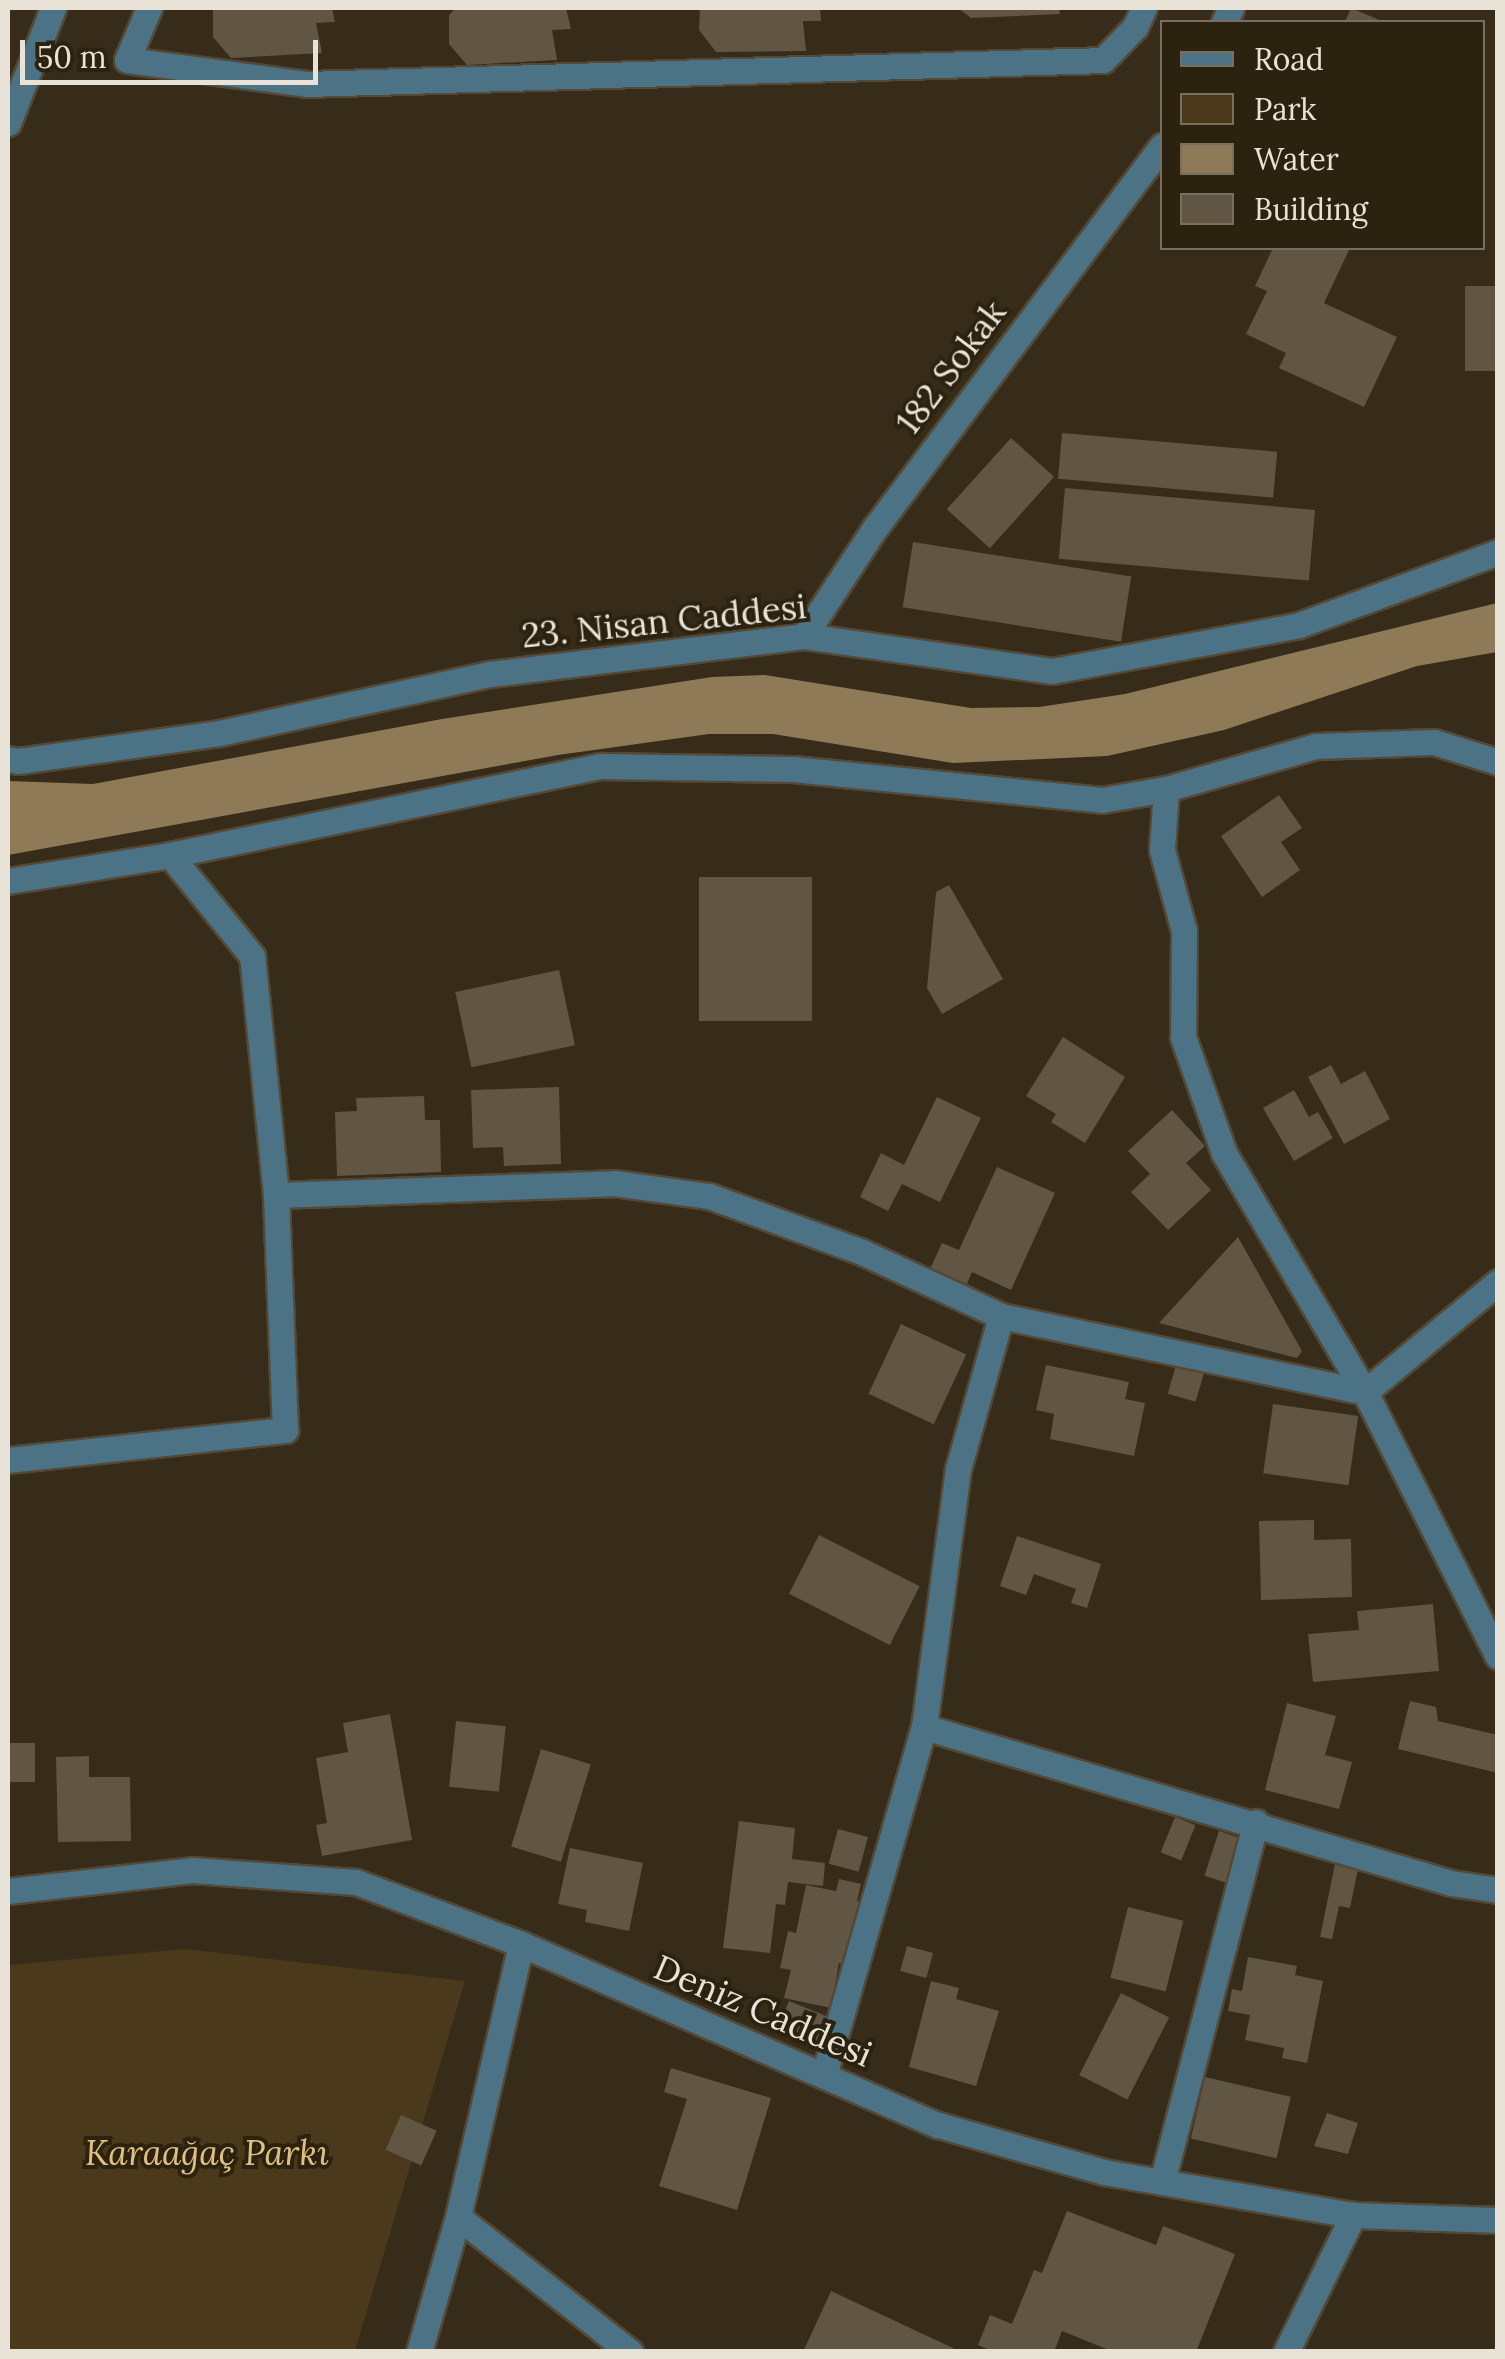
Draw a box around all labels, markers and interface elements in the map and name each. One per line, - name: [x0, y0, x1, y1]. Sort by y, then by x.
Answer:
- scale bar: [25, 20, 322, 82]
- legend: [1160, 20, 1485, 250]
- text: 50 m: [37, 38, 107, 76]
- text: Road: [1254, 40, 1324, 78]
- text: Park: [1254, 90, 1316, 128]
- text: Water: [1254, 140, 1339, 178]
- text: Building: [1254, 190, 1368, 228]
- street label: 182 Sokak: [887, 292, 1015, 442]
- street label: 23. Nisan Caddesi: [519, 585, 809, 657]
- street label: Deniz Caddesi: [648, 1946, 878, 2076]
- park label: Karaağaç Parkı: [85, 2132, 329, 2174]

